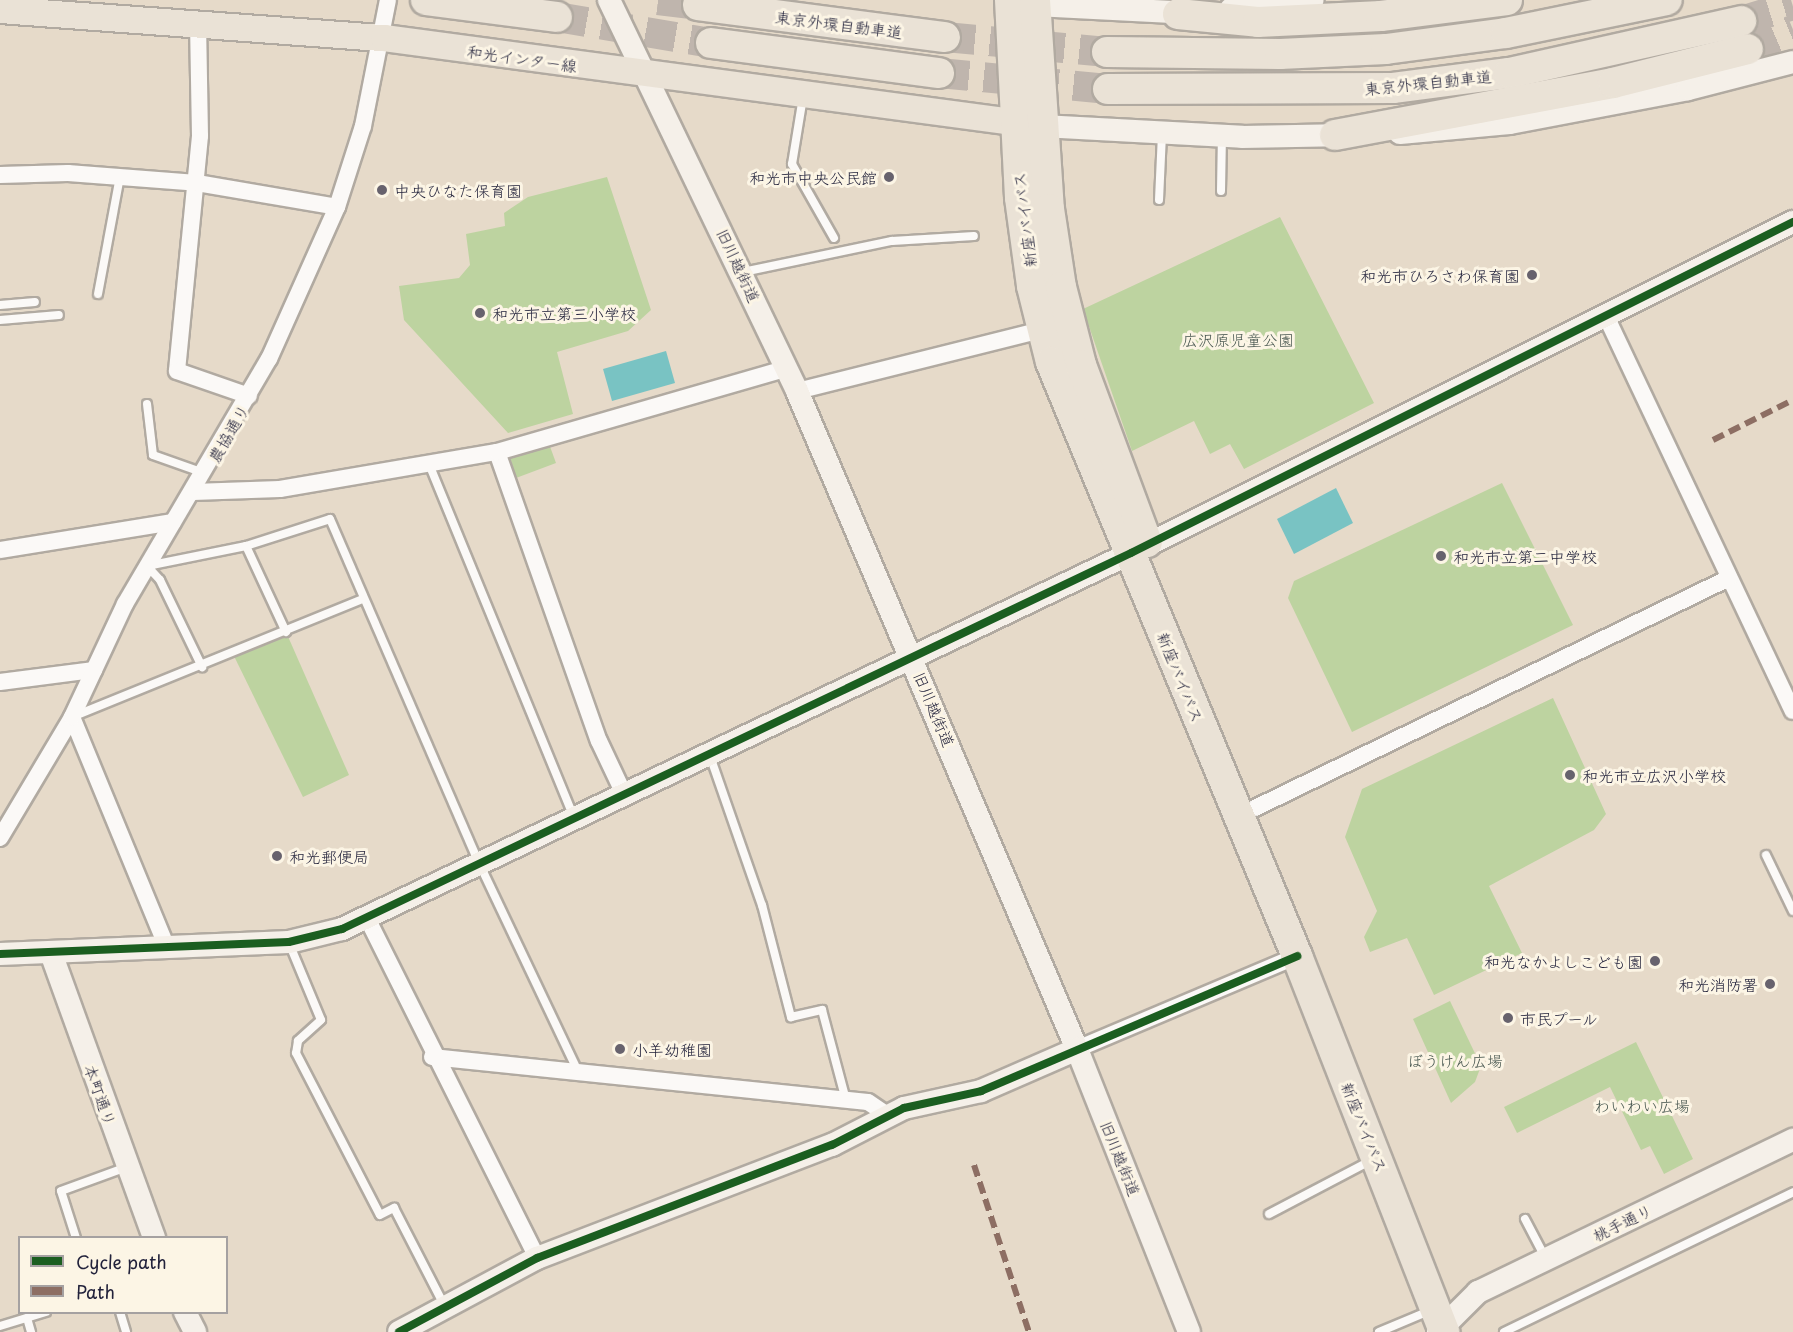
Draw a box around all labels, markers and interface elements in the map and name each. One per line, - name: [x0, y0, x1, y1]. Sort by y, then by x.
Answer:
- street label: 東京外環自動車道: [774, 7, 904, 41]
- street label: 和光インター線: [465, 41, 579, 75]
- street label: 東京外環自動車道: [1363, 66, 1493, 98]
- place label: 和光市中央公民館: [749, 167, 877, 187]
- marker: 和光市中央公民館: [882, 170, 896, 184]
- street label: 新座バイパス: [1009, 171, 1039, 269]
- place label: 中央ひなた保育園: [394, 180, 522, 200]
- marker: 中央ひなた保育園: [375, 183, 389, 197]
- street label: 旧川越街道: [713, 225, 765, 305]
- place label: 和光市ひろさわ保育園: [1360, 265, 1520, 285]
- marker: 和光市ひろさわ保育園: [1525, 268, 1539, 282]
- place label: 和光市立第三小学校: [492, 303, 636, 323]
- marker: 和光市立第三小学校: [473, 306, 487, 320]
- park label: 広沢原児童公園: [1182, 329, 1294, 349]
- street label: 農協通り: [204, 400, 252, 466]
- place label: 和光市立第二中学校: [1453, 546, 1597, 566]
- marker: 和光市立第二中学校: [1434, 549, 1448, 563]
- street label: 新座バイパス: [1154, 629, 1208, 725]
- street label: 旧川越街道: [911, 668, 959, 750]
- place label: 和光市立広沢小学校: [1582, 765, 1726, 785]
- marker: 和光市立広沢小学校: [1563, 768, 1577, 782]
- place label: 和光郵便局: [289, 846, 369, 866]
- marker: 和光郵便局: [270, 849, 284, 863]
- place label: 和光なかよしこども園: [1483, 951, 1643, 971]
- marker: 和光なかよしこども園: [1648, 954, 1662, 968]
- place label: 和光消防署: [1678, 974, 1758, 994]
- marker: 和光消防署: [1763, 977, 1777, 991]
- place label: 市民プール: [1520, 1008, 1599, 1028]
- marker: 市民プール: [1501, 1011, 1515, 1025]
- place label: 小羊幼稚園: [632, 1039, 712, 1059]
- marker: 小羊幼稚園: [613, 1042, 627, 1056]
- park label: ぼうけん広場: [1407, 1050, 1503, 1070]
- street label: 本町通り: [81, 1062, 121, 1128]
- street label: 新座バイパス: [1338, 1079, 1392, 1175]
- park label: わいわい広場: [1594, 1095, 1690, 1115]
- street label: 旧川越街道: [1097, 1117, 1145, 1199]
- street label: 桃手通り: [1589, 1199, 1655, 1245]
- legend: [18, 1236, 228, 1314]
- text: Cycle path: [76, 1248, 167, 1275]
- text: Path: [76, 1278, 115, 1305]

